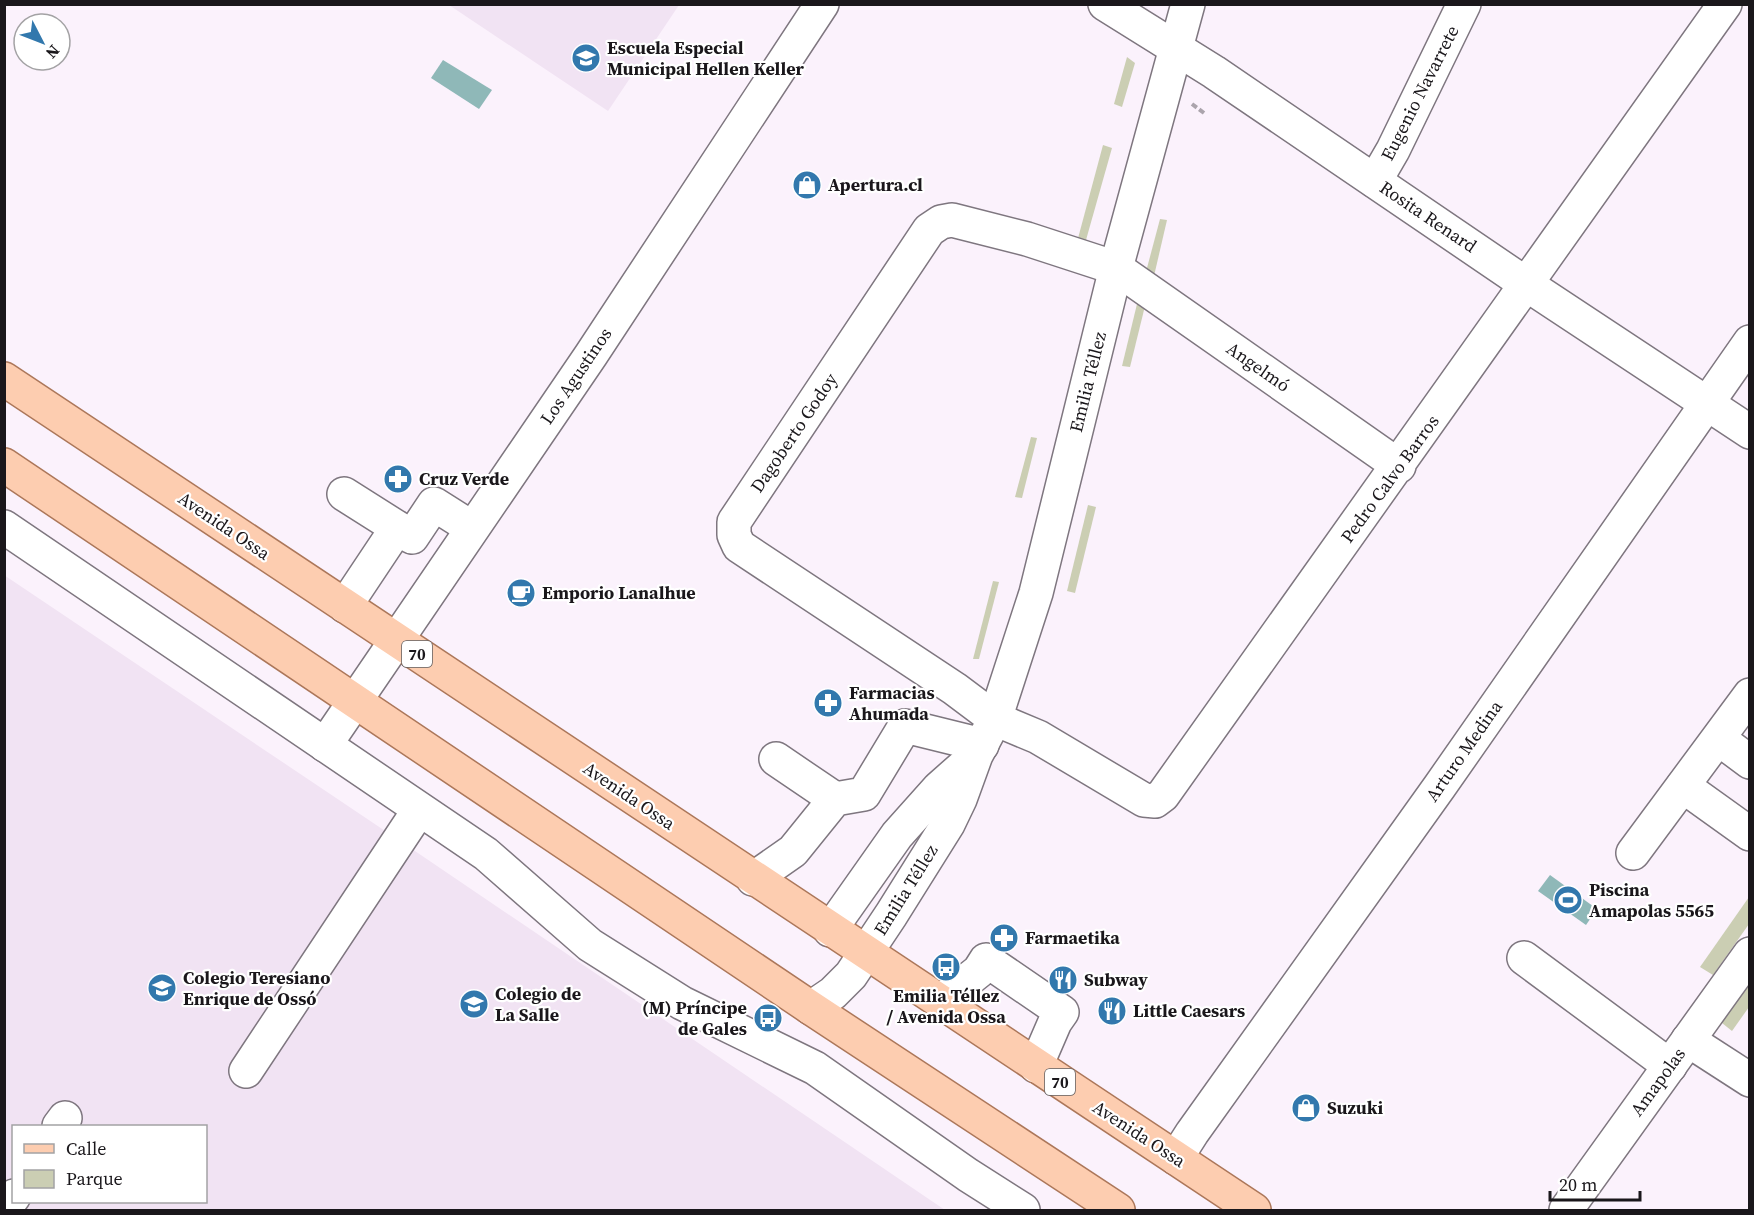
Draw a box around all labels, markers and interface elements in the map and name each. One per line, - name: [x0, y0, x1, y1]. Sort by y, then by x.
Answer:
- north arrow: [12, 12, 72, 72]
- street label: Eugenio Navarrete: [1375, 21, 1464, 165]
- place label: Escuela Especial Municipal Hellen Keller: [607, 35, 805, 81]
- text: N: [41, 40, 65, 64]
- school or university icon: Escuela Especial Municipal Hellen Keller: [570, 42, 602, 74]
- shop icon: Apertura.cl: [791, 169, 823, 201]
- place label: Apertura.cl: [828, 172, 923, 197]
- street label: Rosita Renard: [1375, 175, 1482, 258]
- street label: Los Agustinos: [534, 322, 617, 429]
- street label: Emilia Téllez: [1063, 329, 1112, 435]
- street label: Angelmó: [1221, 336, 1295, 398]
- street label: Dagoberto Godoy: [744, 367, 843, 497]
- street label: Pedro Calvo Barros: [1335, 409, 1445, 548]
- pharmacy icon: Cruz Verde: [382, 463, 414, 495]
- place label: Cruz Verde: [419, 466, 509, 491]
- street label: Avenida Ossa: [173, 486, 276, 566]
- cafe icon: Emporio Lanalhue: [505, 577, 537, 609]
- place label: Emporio Lanalhue: [542, 580, 696, 605]
- road number: 70: [402, 641, 432, 667]
- place label: Farmacias Ahumada: [849, 680, 935, 726]
- pharmacy icon: Farmacias Ahumada: [812, 687, 844, 719]
- street label: Arturo Medina: [1419, 694, 1508, 806]
- street label: Avenida Ossa: [578, 756, 681, 836]
- street label: Emilia Téllez: [868, 839, 943, 940]
- place label: Piscina Amapolas 5565: [1589, 877, 1714, 923]
- sports icon: Piscina Amapolas 5565: [1552, 884, 1584, 916]
- pharmacy icon: Farmaetika: [988, 922, 1020, 954]
- place label: Farmaetika: [1025, 925, 1120, 950]
- bus stop icon: Emilia Téllez / Avenida Ossa: [930, 951, 962, 983]
- restaurant icon: Subway: [1047, 964, 1079, 996]
- place label: Colegio Teresiano Enrique de Ossó: [183, 965, 330, 1011]
- place label: Subway: [1084, 967, 1148, 992]
- school or university icon: Colegio Teresiano Enrique de Ossó: [146, 972, 178, 1004]
- place label: Colegio de La Salle: [495, 981, 581, 1027]
- place label: Emilia Téllez / Avenida Ossa: [886, 983, 1006, 1029]
- school or university icon: Colegio de La Salle: [458, 988, 490, 1020]
- place label: (M) Príncipe de Gales: [642, 995, 747, 1041]
- restaurant icon: Little Caesars: [1096, 995, 1128, 1027]
- place label: Little Caesars: [1133, 998, 1245, 1023]
- bus stop icon: (M) Príncipe de Gales: [752, 1002, 784, 1034]
- street label: Amapolas: [1624, 1042, 1691, 1121]
- road number: 70: [1045, 1069, 1075, 1095]
- shop icon: Suzuki: [1290, 1092, 1322, 1124]
- street label: Avenida Ossa: [1088, 1094, 1191, 1173]
- place label: Suzuki: [1327, 1095, 1384, 1120]
- legend: [12, 1125, 207, 1203]
- text: Calle: [66, 1136, 106, 1161]
- scale bar: [1550, 1164, 1640, 1202]
- text: Parque: [66, 1166, 123, 1191]
- text: 20 m: [1559, 1172, 1597, 1197]

